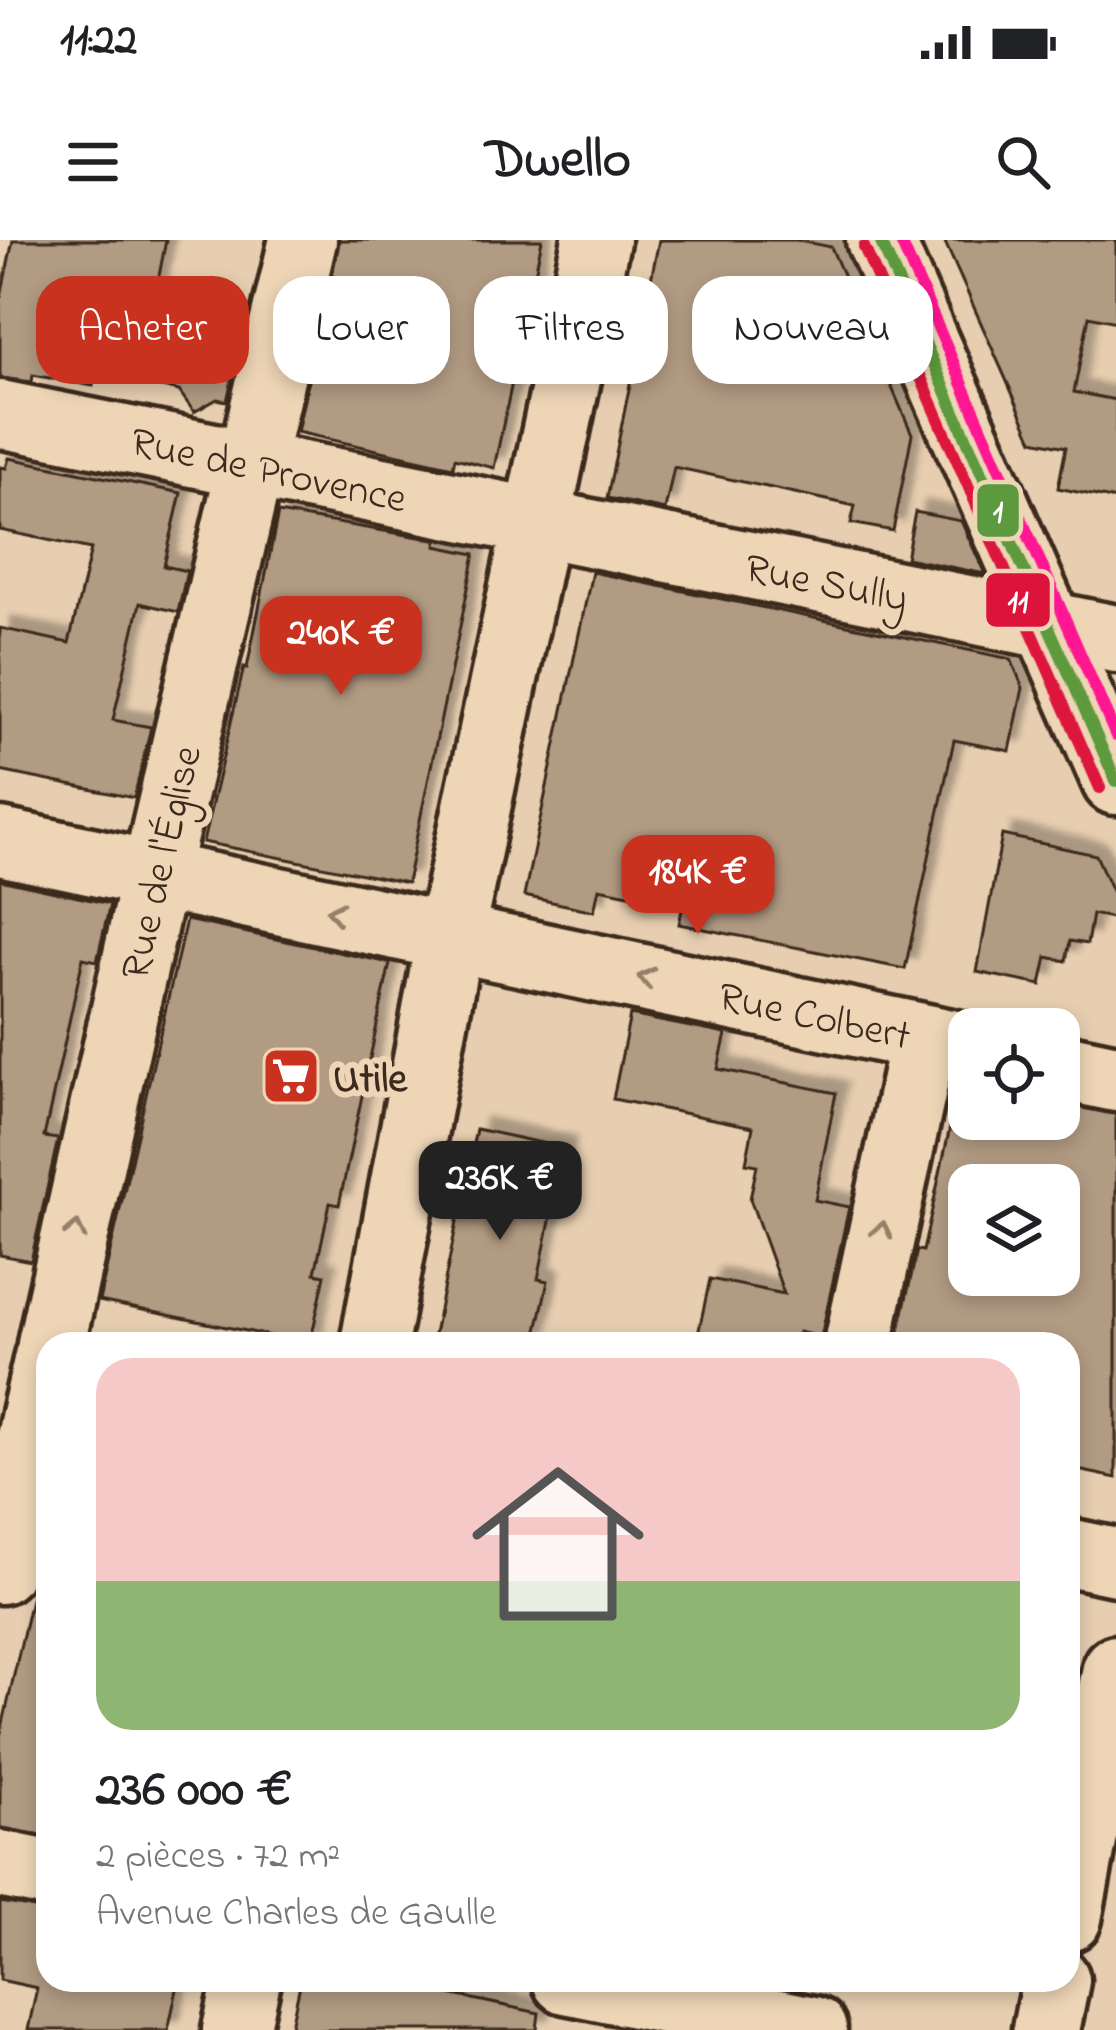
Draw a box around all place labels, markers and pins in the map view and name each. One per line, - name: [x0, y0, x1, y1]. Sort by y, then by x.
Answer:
- pin: 240K €: [243, 596, 439, 698]
- pin: 184K €: [600, 835, 796, 937]
- supermarket icon: Utile: [260, 1045, 322, 1107]
- place label: Utile: [333, 1050, 408, 1111]
- pin: 236K €: [402, 1141, 598, 1243]

